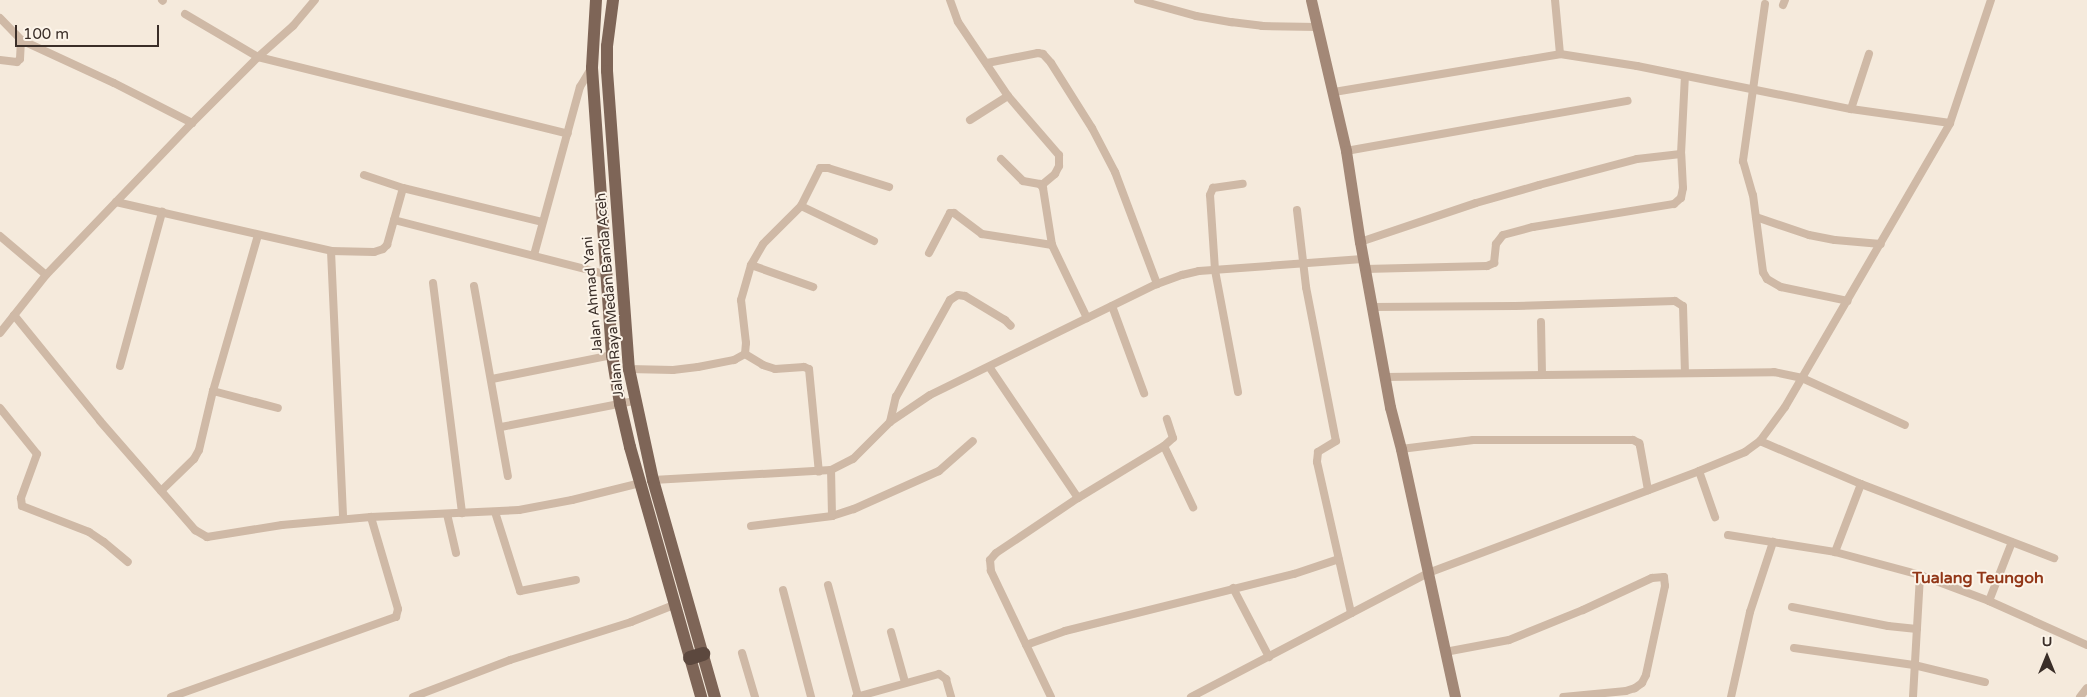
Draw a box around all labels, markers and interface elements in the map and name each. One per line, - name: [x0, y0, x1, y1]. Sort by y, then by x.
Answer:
- scale bar: [18, 15, 161, 47]
- text: 100 m: [23, 25, 69, 43]
- street label: Jalan Raya Medan Banda Aceh: [593, 192, 627, 398]
- street label: Jalan Ahmad Yani: [580, 236, 606, 354]
- district label: Tualang Teungoh: [1912, 568, 2044, 588]
- north arrow: [2022, 632, 2072, 682]
- text: U: [2042, 633, 2052, 650]

